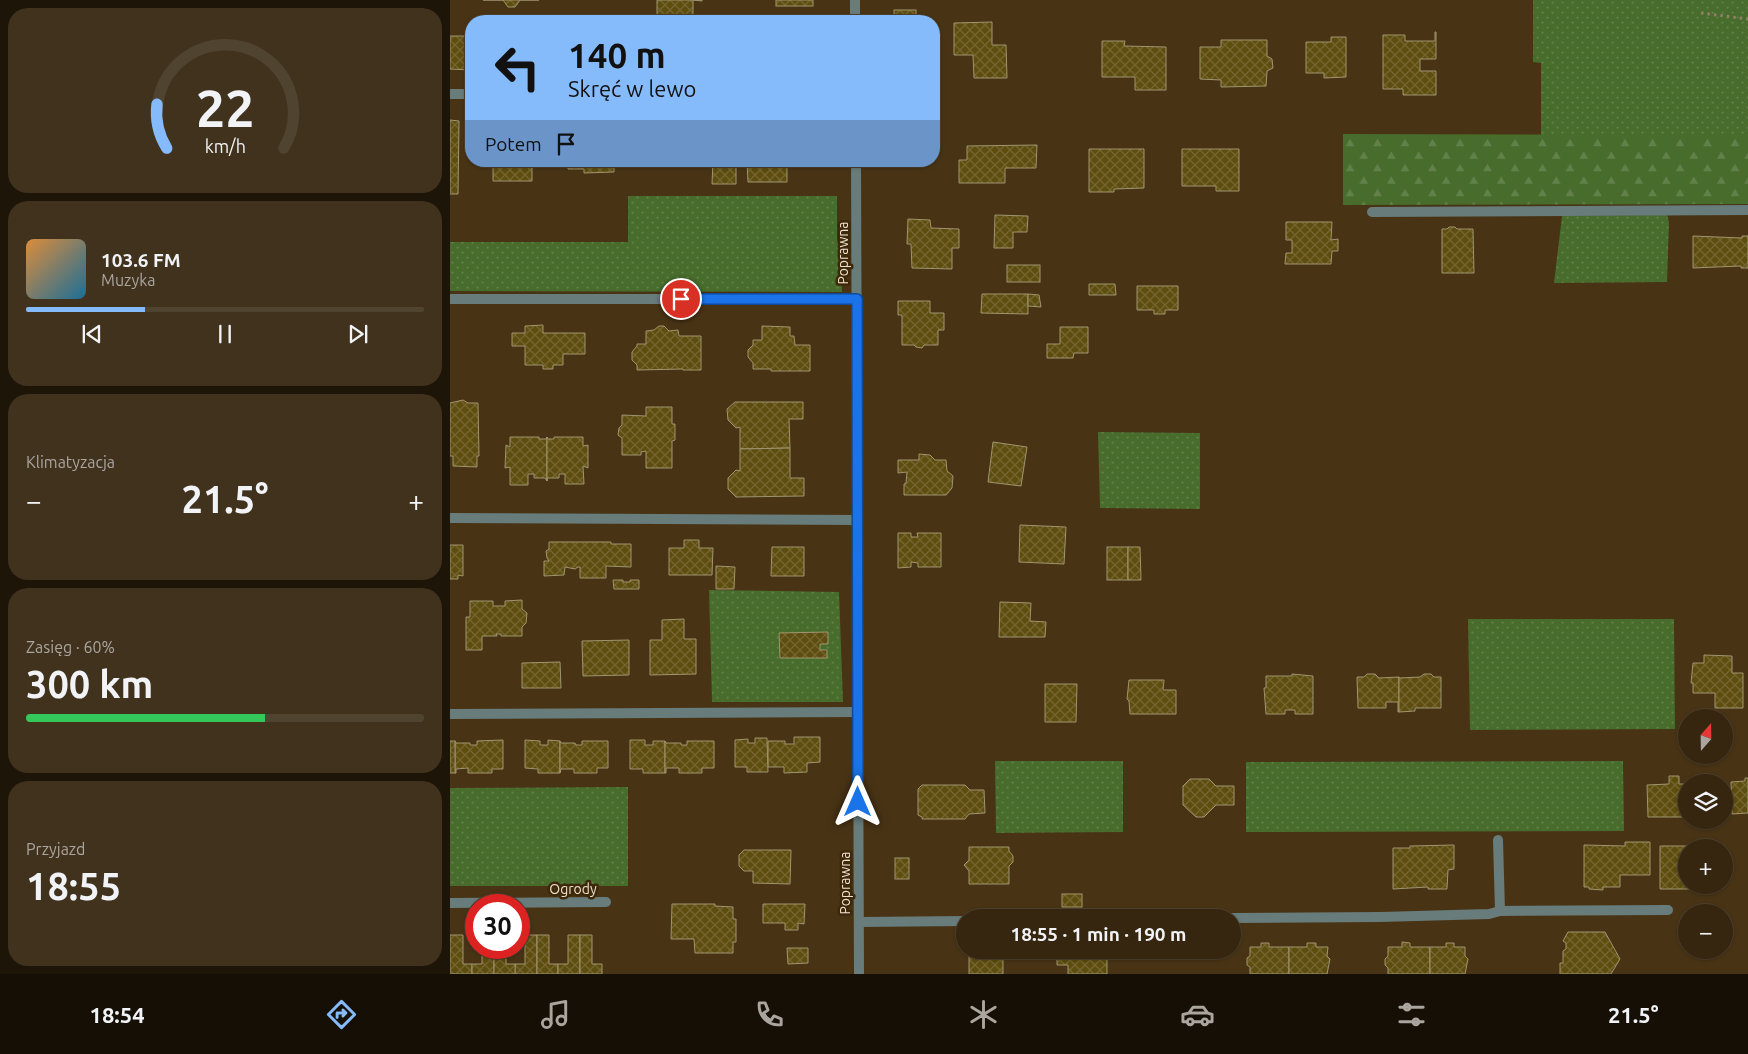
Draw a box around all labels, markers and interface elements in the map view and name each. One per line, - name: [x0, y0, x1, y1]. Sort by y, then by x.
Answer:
- icon: left: [485, 35, 550, 100]
- text: 140 m: [568, 35, 666, 75]
- text: Skręć w lewo: [568, 76, 696, 101]
- text: 22: [196, 79, 254, 137]
- icon: arrive: [552, 130, 580, 158]
- text: Potem: [485, 133, 542, 155]
- text: km/h: [204, 136, 246, 156]
- street label: Poprawna: [835, 221, 851, 285]
- text: 103.6 FM: [101, 249, 181, 271]
- text: Muzyka: [101, 271, 155, 289]
- pin: [660, 278, 702, 320]
- icon: arrive: [667, 285, 695, 313]
- icon: previous: [78, 320, 106, 348]
- icon: pause: [211, 320, 239, 348]
- icon: next: [344, 320, 372, 348]
- text: Klimatyzacja: [26, 453, 115, 471]
- text: 21.5°: [181, 478, 269, 520]
- text: −: [26, 485, 42, 516]
- text: +: [408, 485, 424, 516]
- text: Zasięg · 60%: [26, 638, 115, 656]
- text: 300 km: [26, 663, 153, 705]
- north arrow: [1678, 709, 1732, 764]
- map controls: [1678, 709, 1733, 959]
- button: layers: [1678, 774, 1733, 829]
- position arrow: [831, 775, 883, 827]
- button: +: [1678, 839, 1733, 894]
- text: Przyjazd: [26, 840, 85, 858]
- street label: Poprawna: [837, 851, 853, 915]
- text: 18:55: [26, 865, 121, 907]
- street label: Ogrody: [549, 881, 597, 897]
- speed limit sign: 30: [465, 894, 530, 959]
- button: −: [1678, 904, 1733, 959]
- text: 18:55 · 1 min · 190 m: [1011, 923, 1186, 945]
- icon: directions: [324, 997, 359, 1032]
- icon: music: [538, 997, 573, 1032]
- icon: phone: [752, 997, 787, 1032]
- icon: climate: [966, 997, 1001, 1032]
- icon: car: [1180, 997, 1215, 1032]
- icon: filters: [1394, 997, 1429, 1032]
- text: 18:54: [90, 1002, 145, 1027]
- text: 21.5°: [1608, 1002, 1658, 1027]

